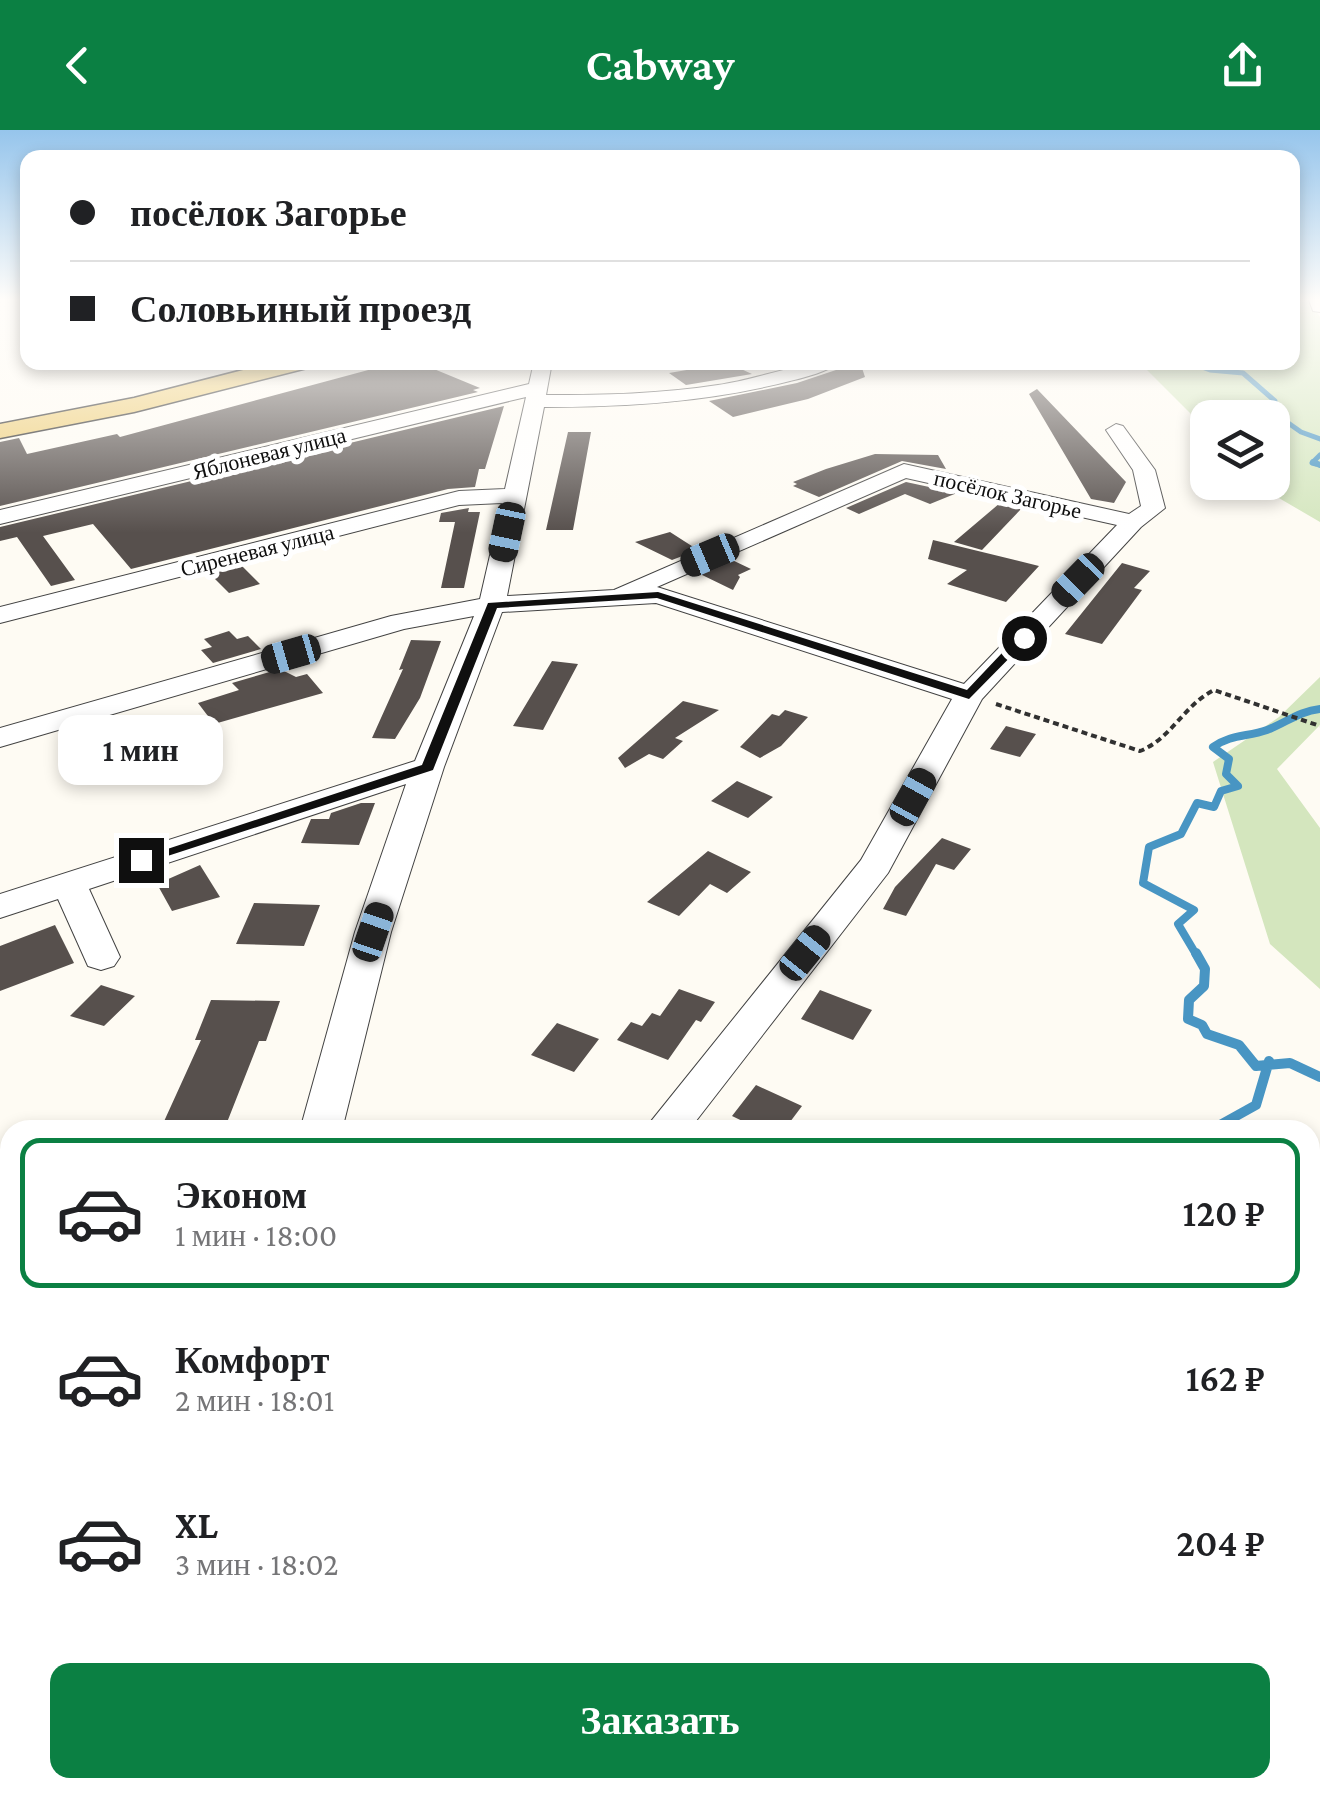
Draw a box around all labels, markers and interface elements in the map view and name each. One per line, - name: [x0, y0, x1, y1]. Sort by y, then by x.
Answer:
- icon: back: [50, 38, 105, 93]
- icon: share: [1215, 38, 1270, 93]
- text: Cabway: [586, 40, 734, 90]
- text: посёлок Загорье: [130, 192, 407, 234]
- text: Соловьиный проезд: [130, 288, 471, 330]
- map controls: [1190, 400, 1290, 500]
- button: layers: [1190, 400, 1290, 500]
- street label: Яблоневая улица: [190, 422, 349, 485]
- street label: посёлок Загорье: [932, 465, 1084, 524]
- car: [486, 500, 528, 564]
- street label: Сиреневая улица: [178, 519, 337, 582]
- car: [677, 529, 743, 581]
- car: [1046, 548, 1110, 612]
- route start: [1002, 616, 1047, 661]
- car: [258, 631, 324, 677]
- callout: 1 мин: [58, 715, 224, 785]
- text: 1 мин: [102, 732, 179, 768]
- car: [885, 763, 941, 831]
- route end: [119, 838, 164, 883]
- car: [349, 899, 397, 965]
- car: [774, 920, 836, 986]
- icon: car: [55, 1168, 145, 1258]
- text: Эконом: [175, 1174, 307, 1216]
- text: 120 ₽: [1183, 1192, 1265, 1234]
- text: 1 мин · 18:00: [175, 1217, 337, 1253]
- icon: car: [55, 1333, 145, 1423]
- text: Комфорт: [175, 1339, 329, 1381]
- text: 162 ₽: [1186, 1357, 1265, 1399]
- text: 2 мин · 18:01: [175, 1382, 334, 1418]
- icon: car: [55, 1498, 145, 1588]
- text: XL: [175, 1504, 218, 1546]
- text: 204 ₽: [1176, 1522, 1265, 1564]
- text: 3 мин · 18:02: [175, 1546, 339, 1582]
- button: Заказать: [50, 1663, 1270, 1778]

